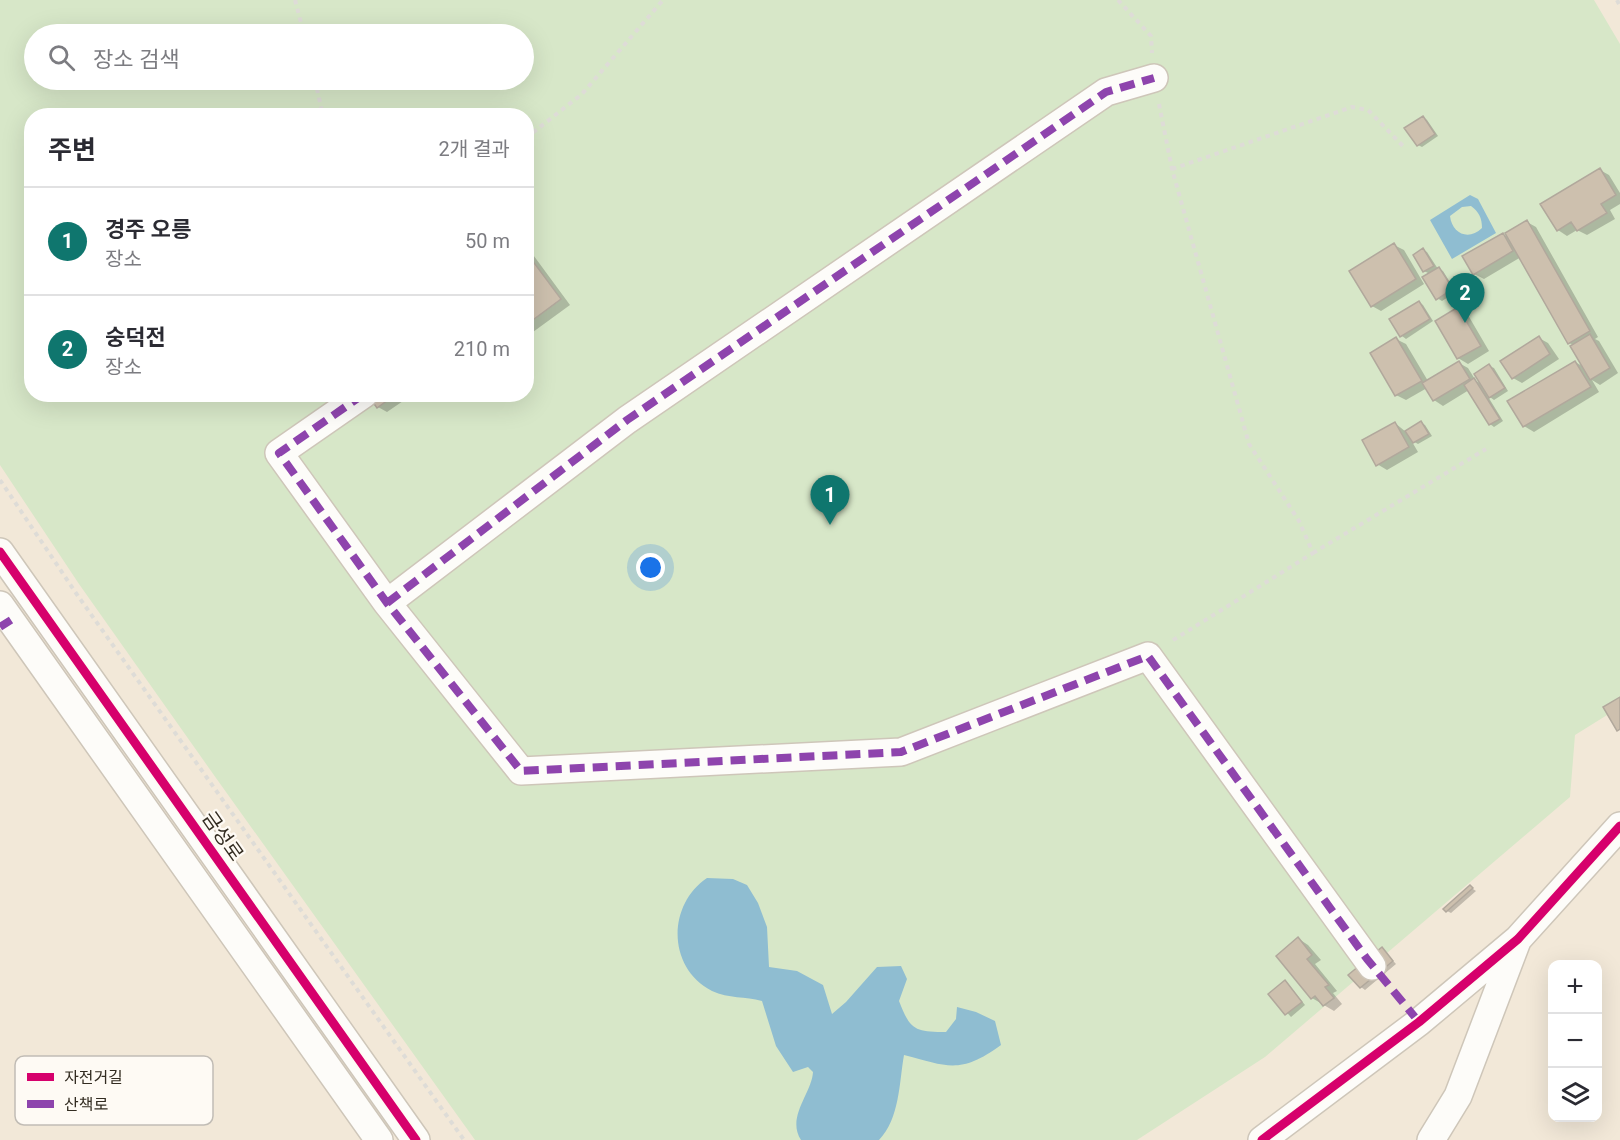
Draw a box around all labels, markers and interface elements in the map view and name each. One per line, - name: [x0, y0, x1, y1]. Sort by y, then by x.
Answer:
- search box: [24, 24, 534, 90]
- icon: search: [45, 41, 78, 74]
- text: 장소 검색: [93, 47, 179, 72]
- text: 주변: [48, 135, 96, 165]
- text: 2개 결과: [439, 137, 510, 161]
- text: 경주 오릉: [105, 217, 191, 242]
- text: 1: [62, 229, 73, 253]
- text: 50 m: [465, 229, 510, 253]
- text: 장소: [105, 247, 142, 271]
- pin: 2: [1446, 274, 1484, 323]
- text: 숭덕전: [105, 325, 166, 350]
- text: 2: [62, 337, 73, 361]
- text: 210 m: [454, 337, 510, 361]
- text: 장소: [105, 355, 142, 379]
- pin: 1: [810, 476, 850, 525]
- your location: [636, 553, 665, 582]
- street label: 금성로: [197, 807, 249, 865]
- map controls: [1548, 960, 1602, 1122]
- button: +: [1548, 960, 1602, 1014]
- button: −: [1548, 1014, 1602, 1068]
- legend: [15, 1056, 213, 1125]
- text: 자전거길: [64, 1068, 123, 1087]
- button: layers: [1548, 1068, 1602, 1122]
- text: 산책로: [64, 1095, 108, 1114]

